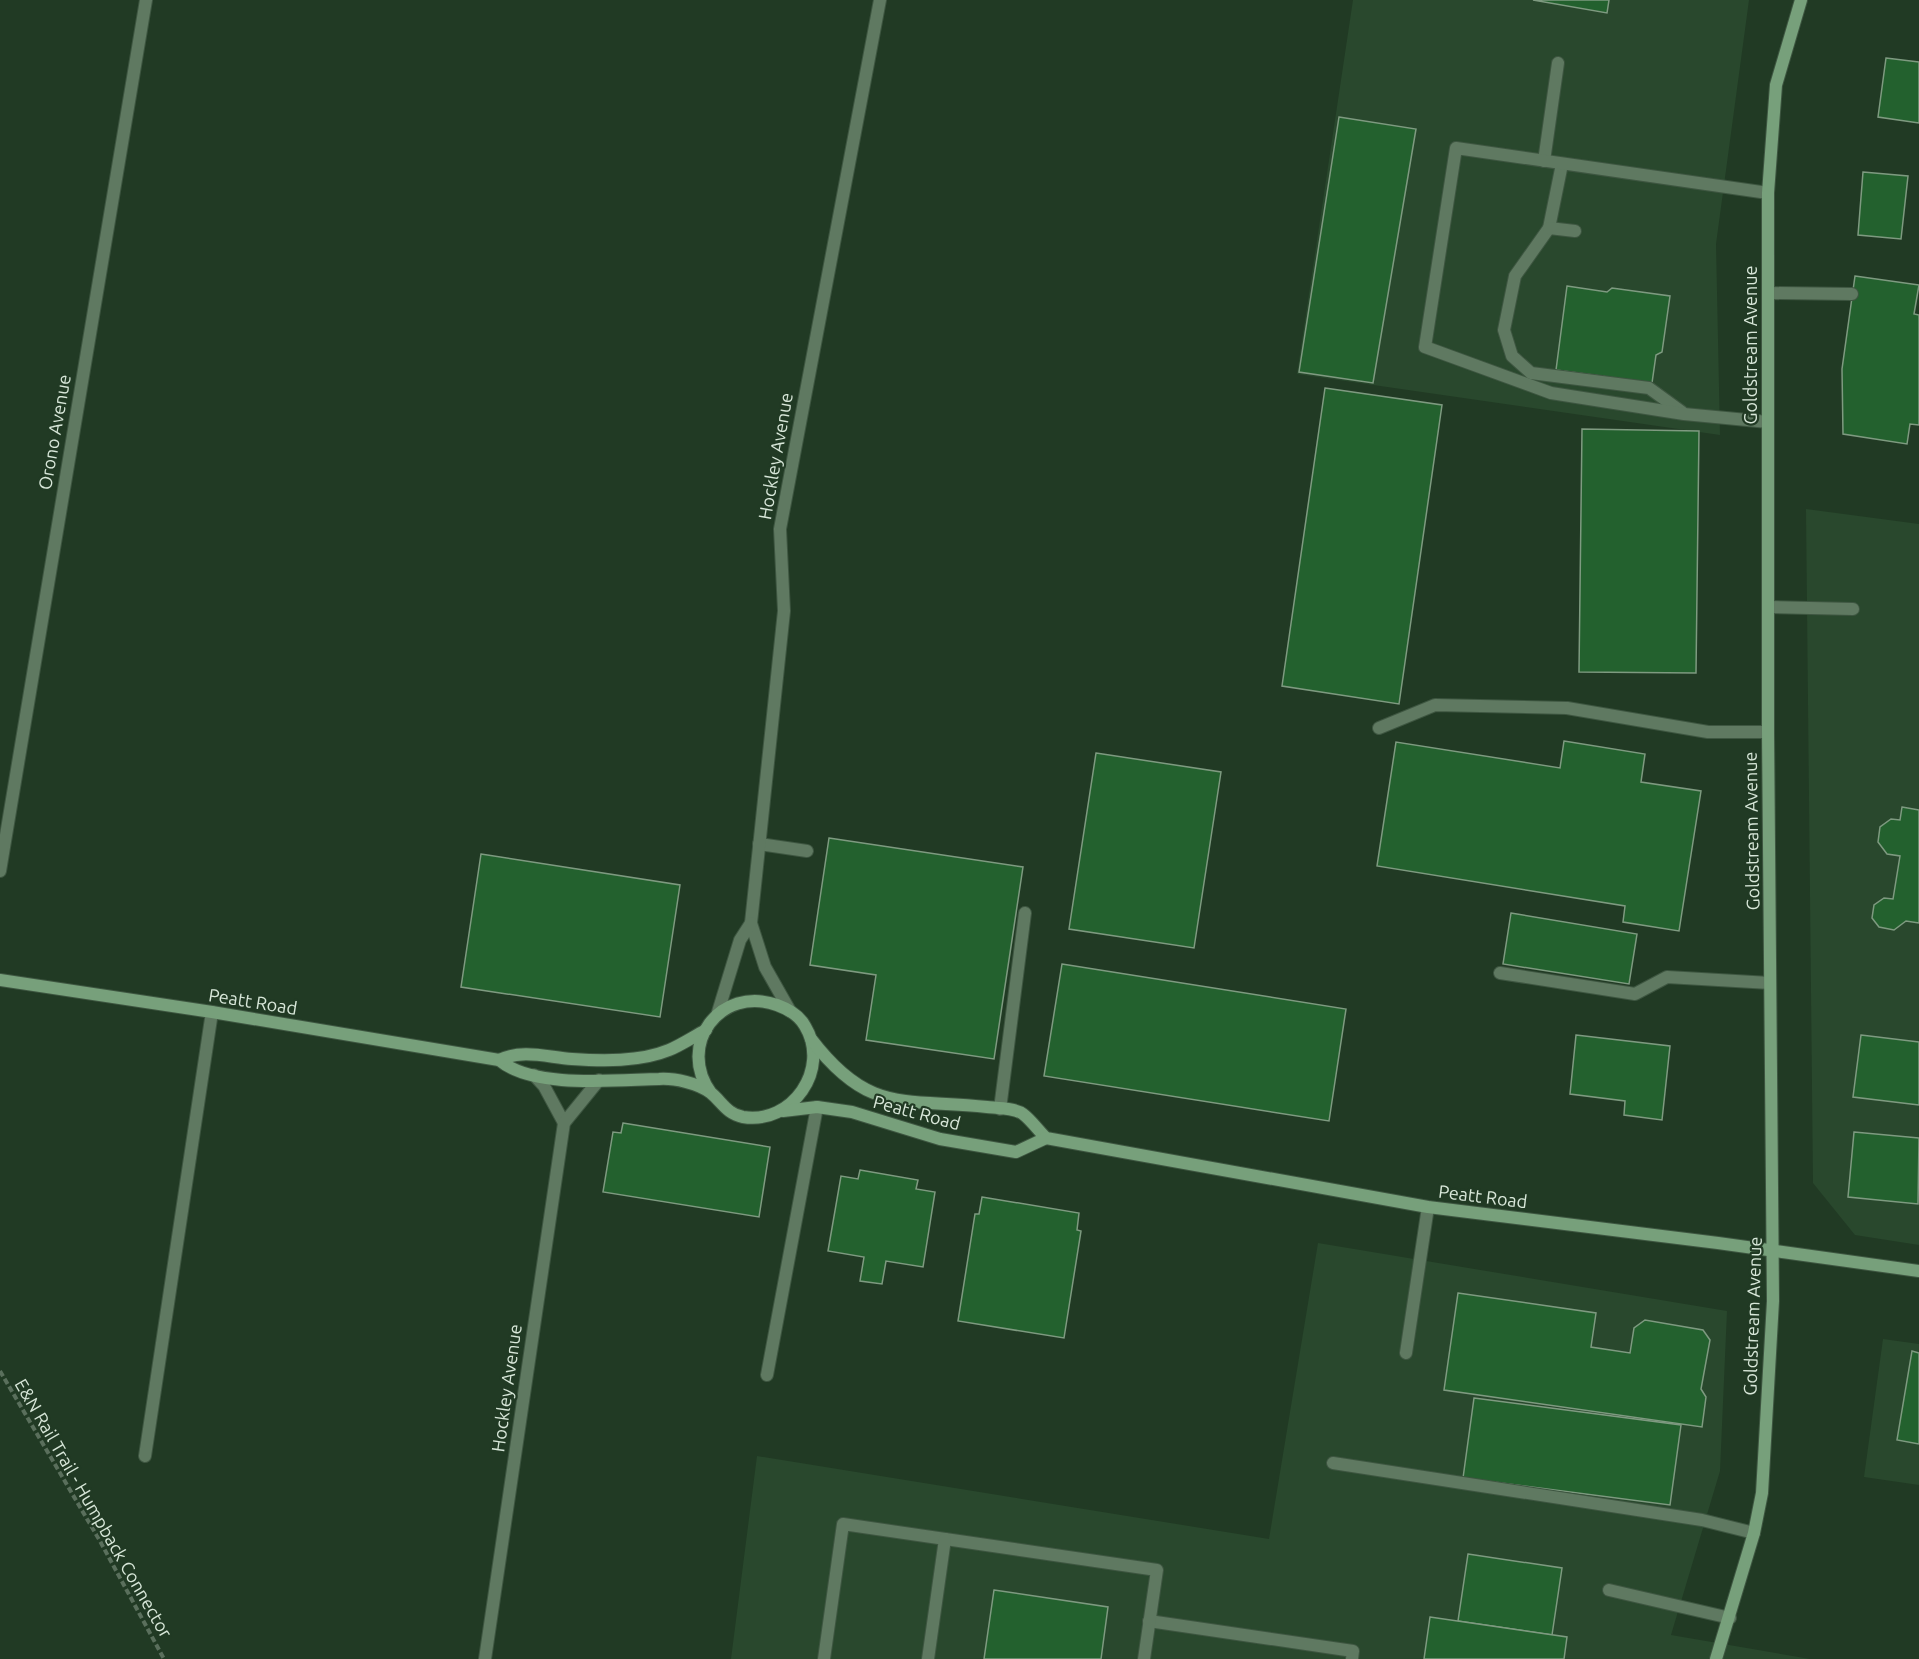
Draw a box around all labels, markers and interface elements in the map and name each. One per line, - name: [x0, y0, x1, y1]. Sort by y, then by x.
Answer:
- street label: Goldstream Avenue: [1740, 266, 1760, 424]
- street label: Orono Avenue: [34, 373, 74, 491]
- street label: Hockley Avenue: [754, 391, 796, 521]
- street label: Goldstream Avenue: [1740, 751, 1762, 911]
- street label: Peatt Road: [207, 984, 299, 1018]
- street label: Peatt Road: [871, 1091, 963, 1133]
- street label: Peatt Road: [1437, 1181, 1529, 1211]
- street label: Goldstream Avenue: [1739, 1236, 1765, 1396]
- street label: Hockley Avenue: [487, 1323, 525, 1453]
- street label: E&N Rail Trail - Humpback Connector: [11, 1375, 177, 1641]

